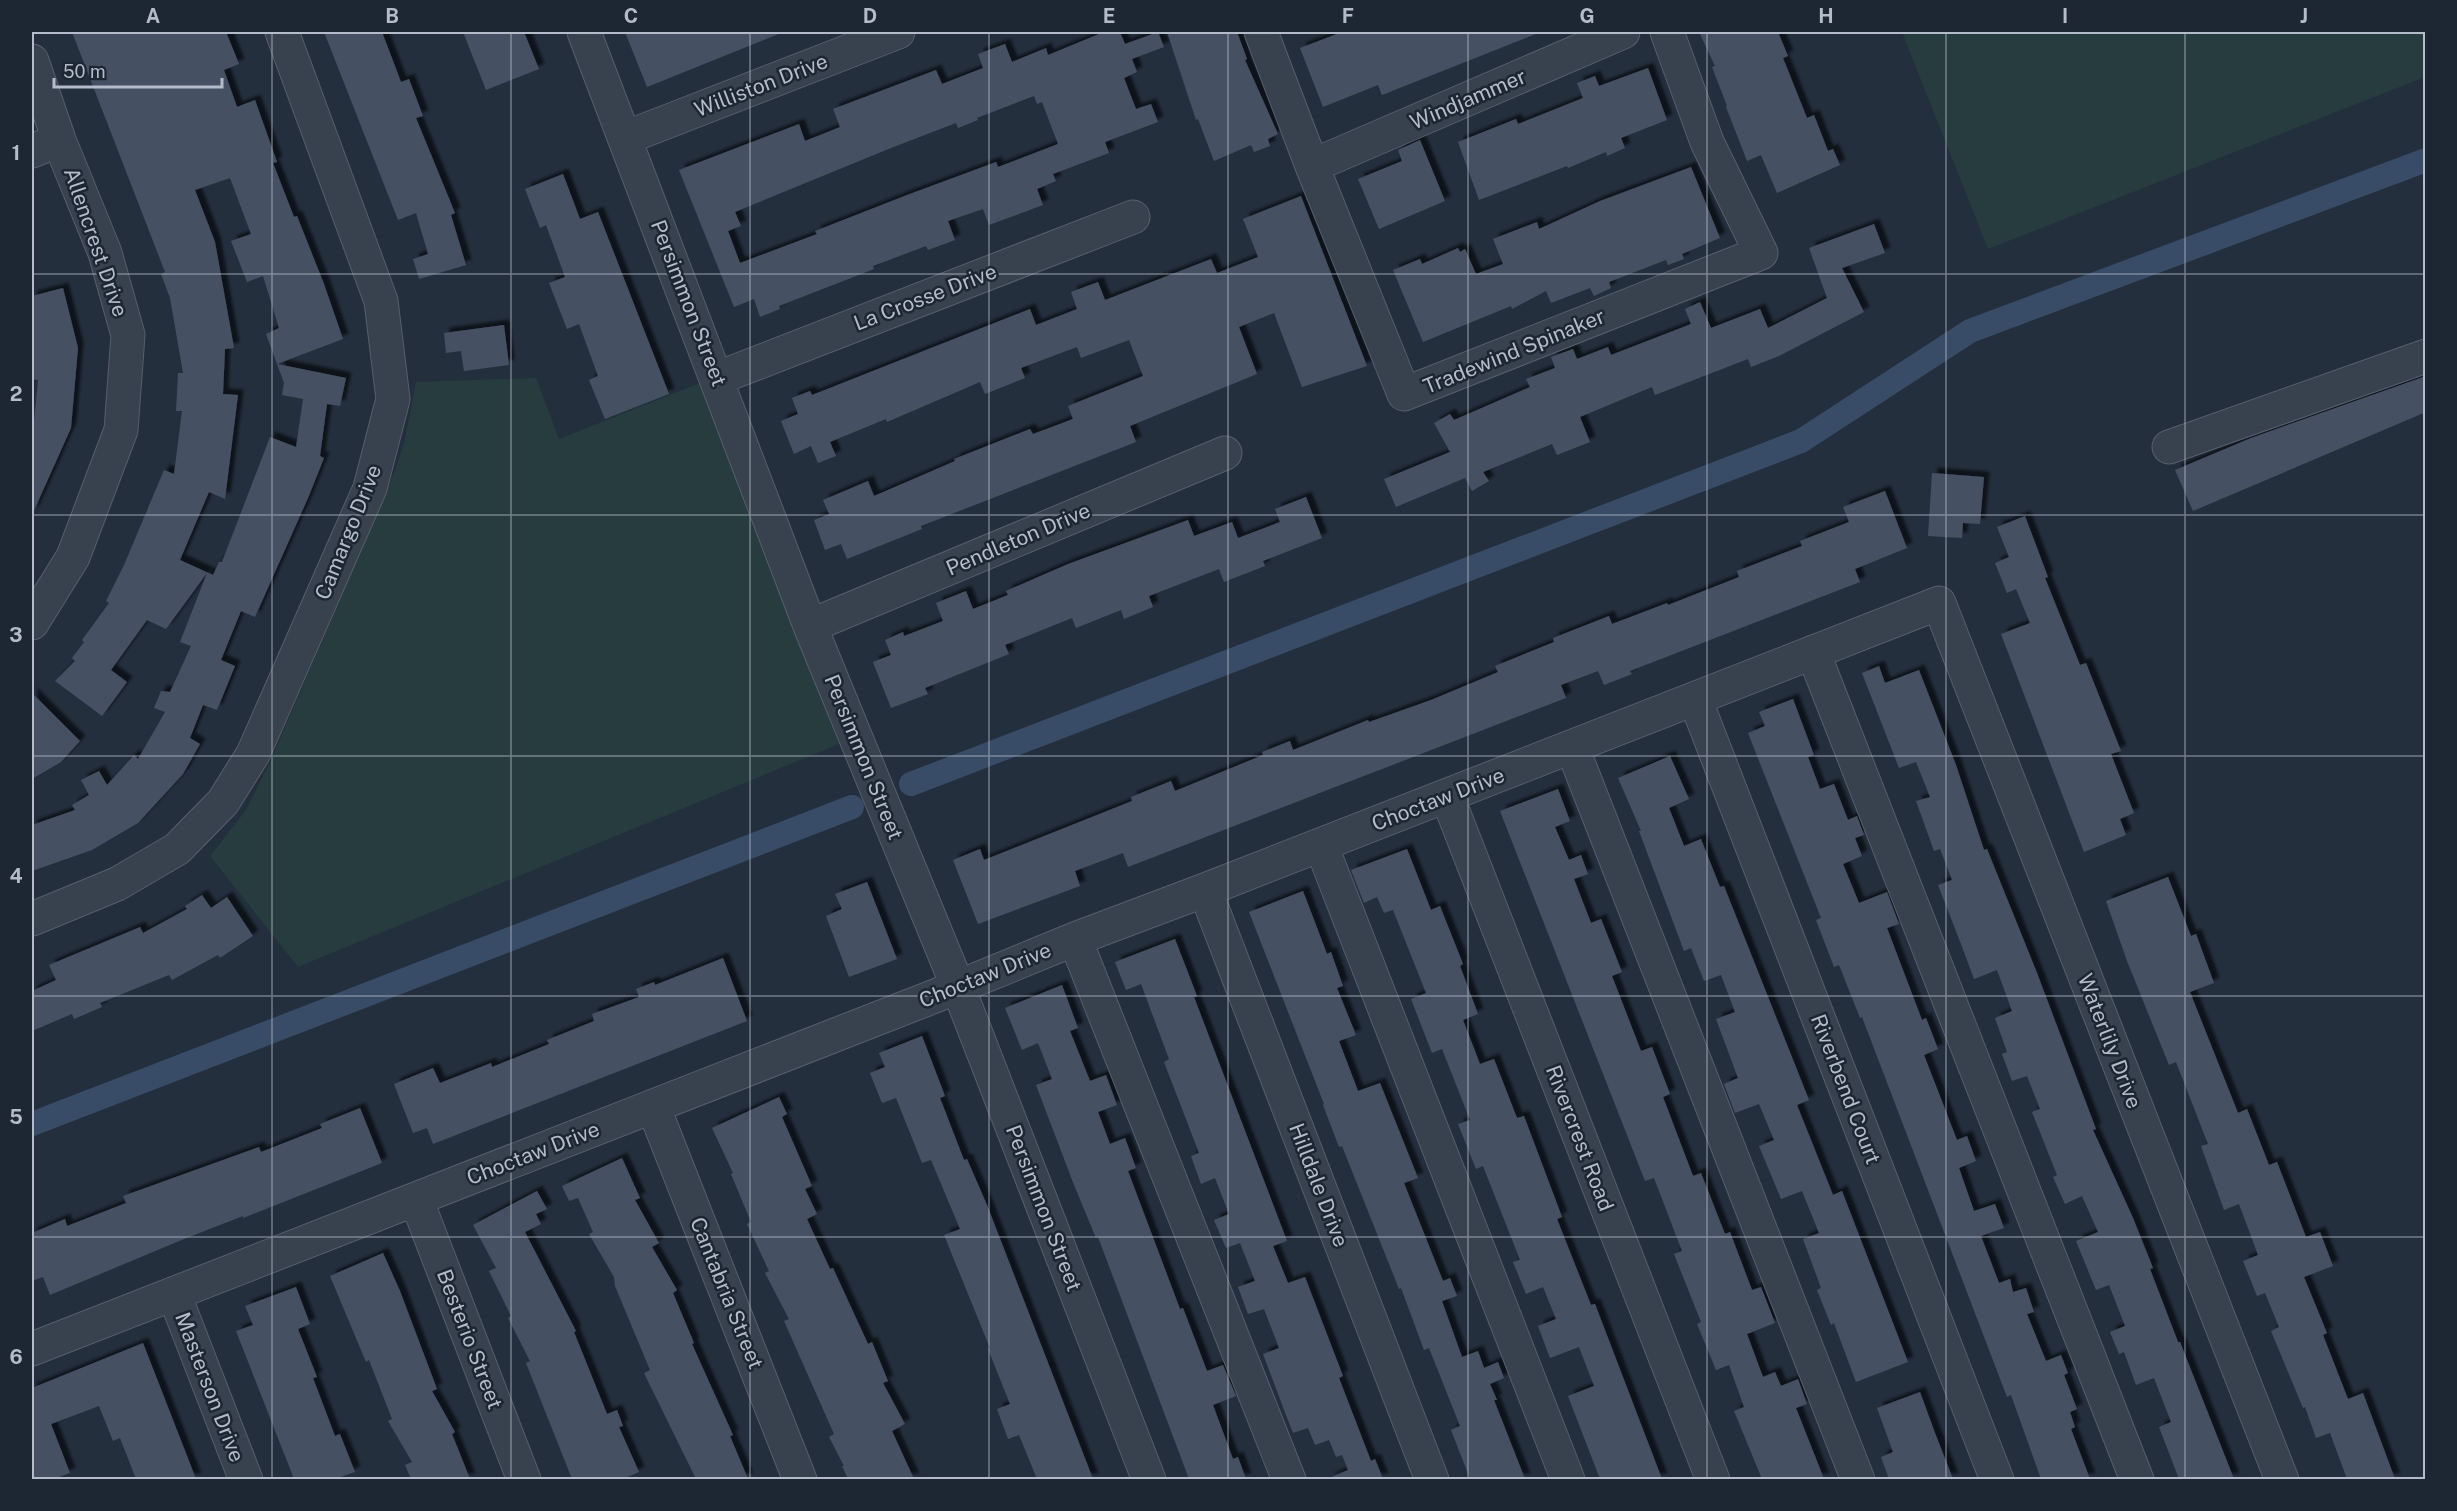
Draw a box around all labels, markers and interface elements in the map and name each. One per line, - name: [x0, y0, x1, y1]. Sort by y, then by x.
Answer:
- text: A: [146, 4, 160, 28]
- text: B: [385, 4, 399, 28]
- text: C: [624, 4, 638, 28]
- text: D: [863, 4, 877, 28]
- text: E: [1103, 4, 1115, 28]
- text: F: [1342, 4, 1354, 28]
- text: G: [1579, 4, 1595, 28]
- text: H: [1818, 4, 1834, 28]
- text: I: [2062, 4, 2068, 28]
- text: J: [2300, 4, 2308, 28]
- street label: Williston Drive: [691, 48, 831, 122]
- scale bar: [54, 51, 222, 89]
- text: 50 m: [63, 61, 106, 82]
- street label: Windjammer: [1406, 63, 1530, 135]
- text: 1: [12, 141, 20, 165]
- street label: Allencrest Drive: [59, 164, 133, 320]
- street label: Persimmon Street: [646, 216, 732, 390]
- street label: La Crosse Drive: [850, 258, 1000, 336]
- street label: Tradewind Spinaker: [1419, 303, 1609, 399]
- text: 2: [10, 382, 22, 406]
- street label: Camargo Drive: [310, 461, 386, 603]
- street label: Pendleton Drive: [942, 497, 1094, 581]
- text: 3: [9, 623, 23, 647]
- street label: Persimmon Street: [819, 671, 909, 843]
- street label: Choctaw Drive: [1368, 762, 1508, 836]
- text: 4: [9, 864, 23, 888]
- street label: Choctaw Drive: [915, 937, 1055, 1013]
- street label: Waterlily Drive: [2073, 970, 2147, 1112]
- street label: Riverbend Court: [1806, 1010, 1886, 1168]
- street label: Rivercrest Road: [1541, 1062, 1619, 1214]
- text: 5: [9, 1105, 23, 1129]
- street label: Choctaw Drive: [463, 1116, 603, 1190]
- street label: Hilldale Drive: [1284, 1120, 1354, 1250]
- street label: Persimmon Street: [1001, 1121, 1087, 1295]
- street label: Cantabria Street: [685, 1214, 769, 1372]
- street label: Besterio Street: [432, 1266, 508, 1412]
- street label: Masterson Drive: [170, 1309, 250, 1465]
- text: 6: [9, 1345, 23, 1369]

